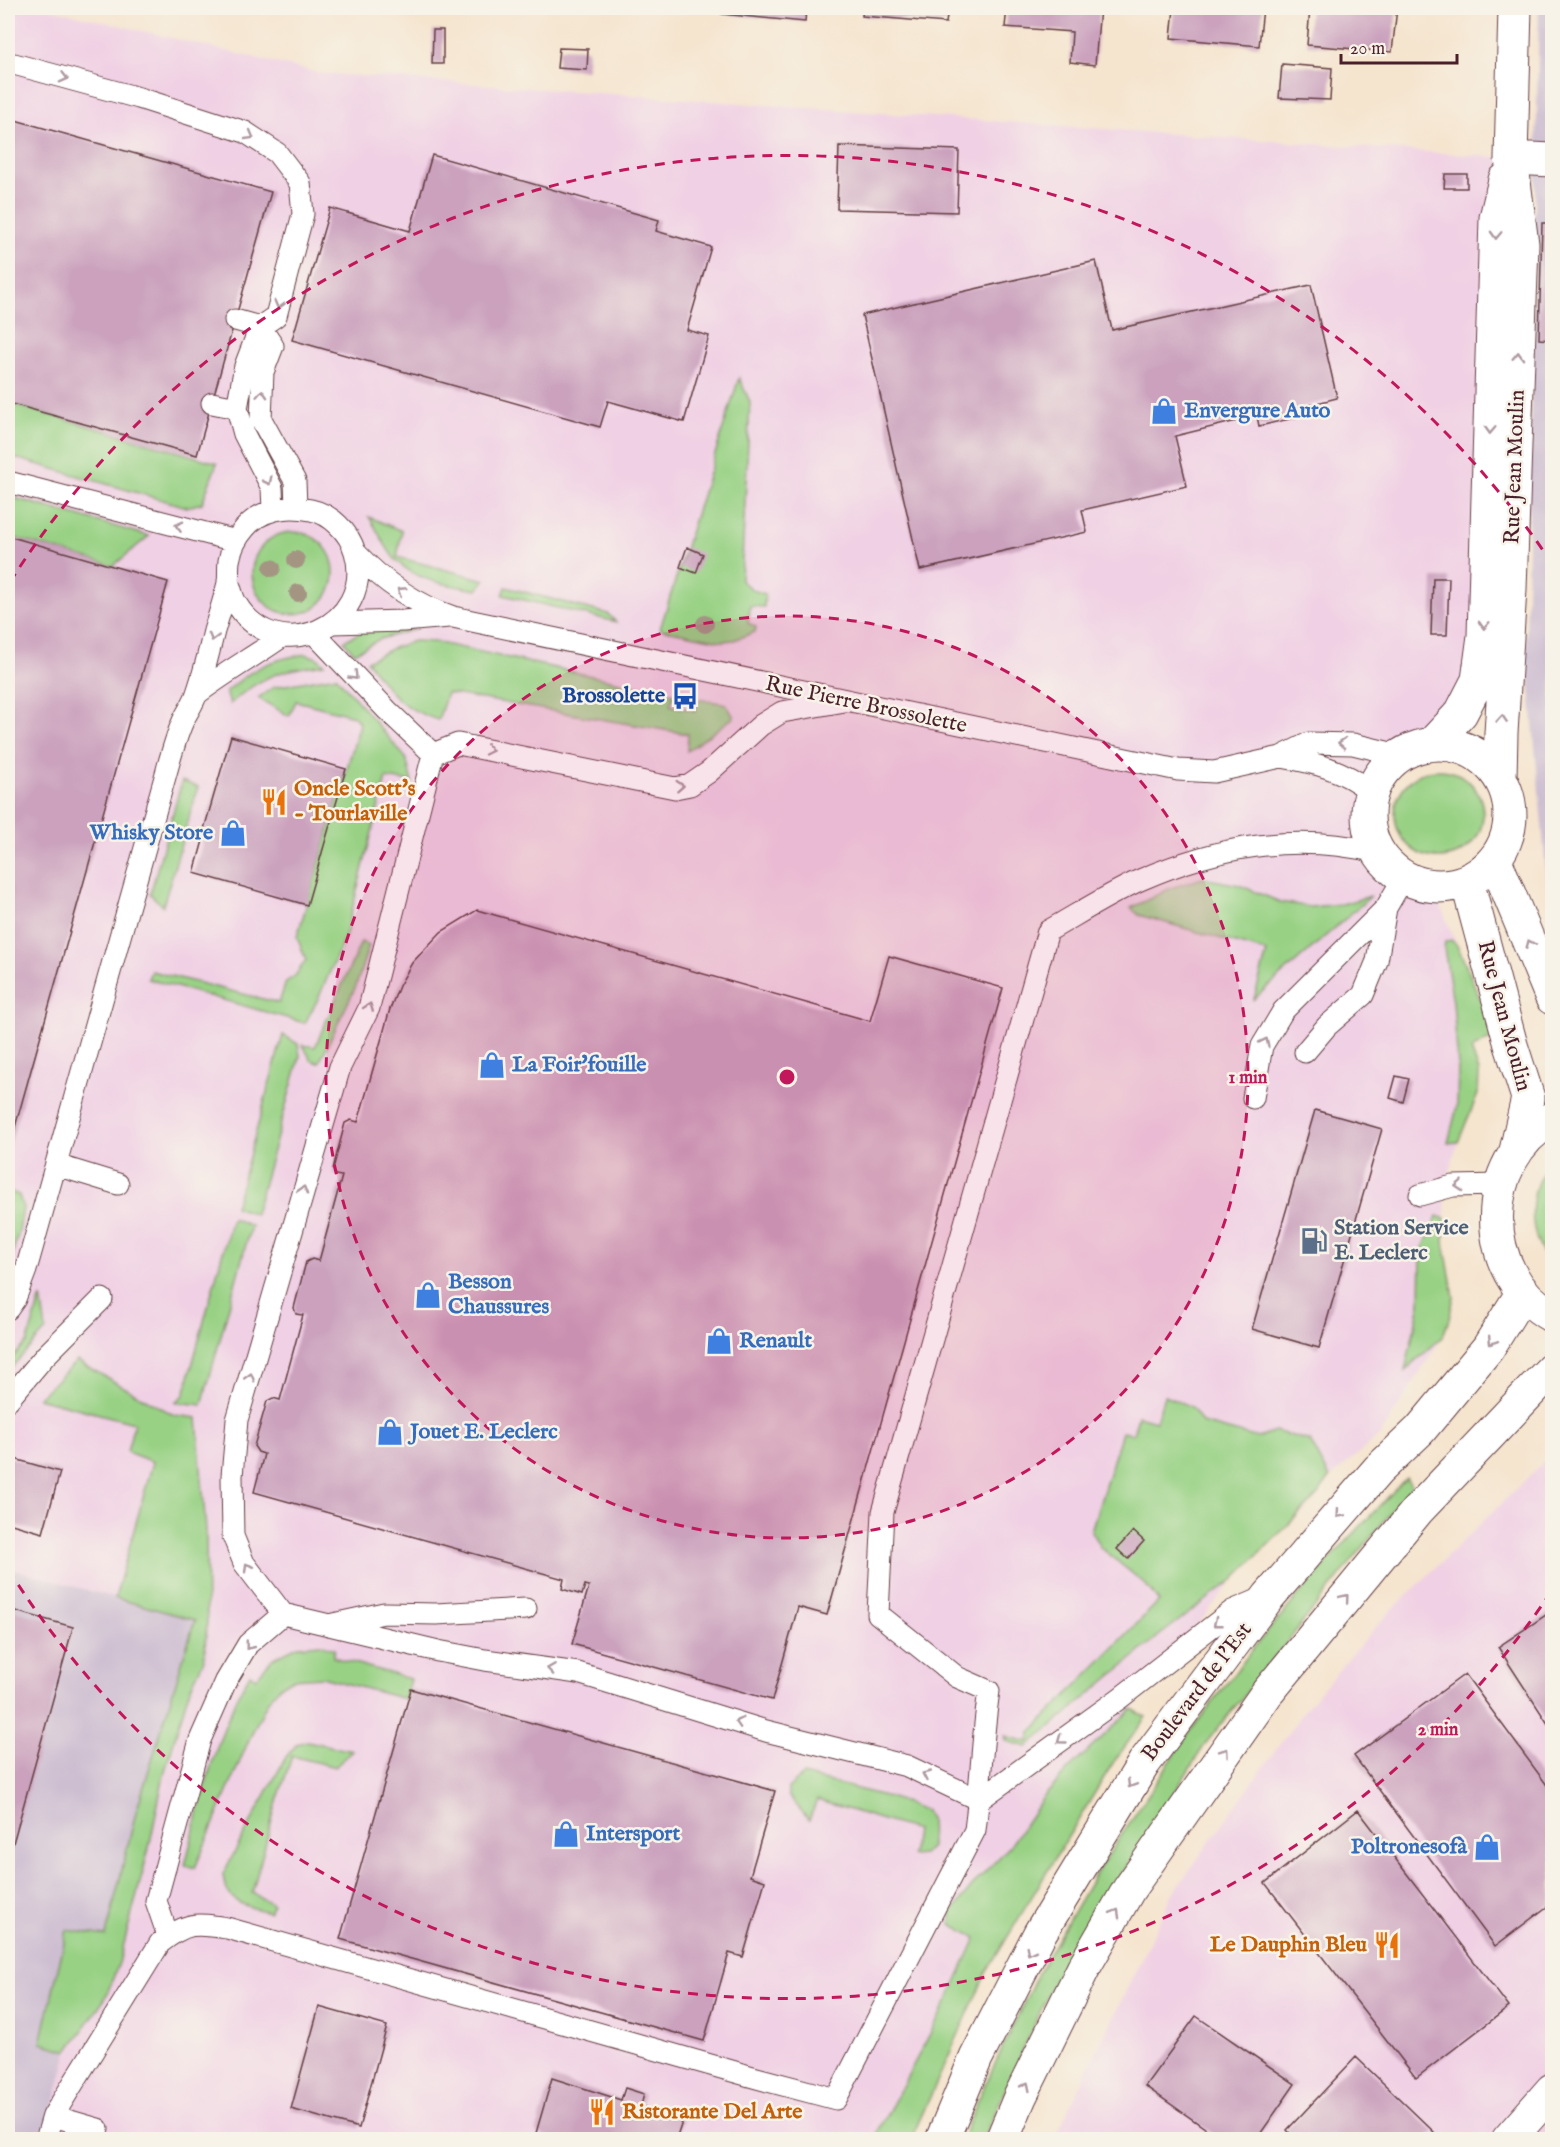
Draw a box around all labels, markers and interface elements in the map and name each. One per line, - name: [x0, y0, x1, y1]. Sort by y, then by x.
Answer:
- scale bar: [1341, 27, 1456, 65]
- text: 20 m: [1350, 38, 1385, 61]
- one-way arrow: [58, 71, 69, 83]
- one-way arrow: [244, 129, 254, 141]
- one-way arrow: [1489, 231, 1502, 240]
- one-way arrow: [273, 300, 286, 310]
- one-way arrow: [1512, 352, 1525, 361]
- one-way arrow: [256, 389, 269, 398]
- street label: Rue Jean Moulin: [1498, 389, 1532, 545]
- shop icon: Envergure Auto: [1149, 396, 1179, 426]
- place label: Envergure Auto: [1184, 397, 1331, 425]
- one-way arrow: [1483, 426, 1496, 435]
- one-way arrow: [261, 474, 272, 485]
- one-way arrow: [174, 521, 185, 533]
- one-way arrow: [396, 587, 407, 598]
- one-way arrow: [1478, 621, 1490, 630]
- one-way arrow: [208, 632, 220, 642]
- one-way arrow: [346, 668, 357, 679]
- street label: Rue Pierre Brossolette: [763, 670, 969, 740]
- bus stop icon: Brossolette: [670, 681, 700, 711]
- place label: Brossolette: [562, 682, 665, 710]
- one-way arrow: [1495, 715, 1508, 724]
- one-way arrow: [1337, 737, 1346, 750]
- one-way arrow: [484, 743, 494, 756]
- place label: Oncle Scott's - Tourlaville: [294, 775, 416, 828]
- one-way arrow: [676, 779, 685, 792]
- restaurant icon: Oncle Scott's - Tourlaville: [259, 787, 289, 817]
- shop icon: Whisky Store: [218, 818, 248, 848]
- place label: Whisky Store: [89, 819, 213, 847]
- street label: Rue Jean Moulin: [1470, 938, 1538, 1095]
- one-way arrow: [1525, 939, 1537, 950]
- one-way arrow: [361, 1002, 374, 1013]
- one-way arrow: [1258, 1037, 1270, 1048]
- shop icon: La Foir'fouille: [477, 1050, 507, 1080]
- place label: La Foir'fouille: [512, 1051, 646, 1079]
- centre of rings: [777, 1067, 797, 1087]
- text: 1 min: [1229, 1067, 1268, 1090]
- one-way arrow: [1455, 1180, 1464, 1193]
- one-way arrow: [296, 1185, 308, 1196]
- place label: Station Service E. Leclerc: [1334, 1214, 1469, 1267]
- fuel station icon: Station Service E. Leclerc: [1299, 1226, 1329, 1256]
- place label: Besson Chaussures: [448, 1268, 549, 1321]
- shop icon: Besson Chaussures: [413, 1280, 443, 1310]
- shop icon: Renault: [704, 1326, 734, 1356]
- place label: Renault: [739, 1327, 812, 1355]
- one-way arrow: [1488, 1335, 1500, 1345]
- one-way arrow: [242, 1372, 255, 1382]
- shop icon: Jouet E. Leclerc: [375, 1417, 405, 1447]
- place label: Jouet E. Leclerc: [407, 1418, 558, 1446]
- one-way arrow: [1336, 1507, 1347, 1518]
- one-way arrow: [243, 1563, 255, 1573]
- one-way arrow: [1338, 1594, 1349, 1605]
- one-way arrow: [1213, 1616, 1224, 1627]
- street label: Boulevard de l'Est: [1136, 1617, 1259, 1767]
- one-way arrow: [246, 1639, 257, 1650]
- one-way arrow: [547, 1664, 556, 1676]
- one-way arrow: [734, 1717, 745, 1729]
- text: 2 min: [1418, 1719, 1459, 1742]
- one-way arrow: [1057, 1733, 1068, 1744]
- one-way arrow: [1218, 1748, 1229, 1759]
- one-way arrow: [922, 1770, 933, 1782]
- one-way arrow: [1126, 1778, 1138, 1788]
- shop icon: Intersport: [551, 1819, 581, 1849]
- place label: Intersport: [586, 1820, 680, 1848]
- shop icon: Poltronesofà: [1472, 1832, 1502, 1862]
- place label: Poltronesofà: [1351, 1833, 1467, 1861]
- one-way arrow: [1108, 1909, 1120, 1919]
- restaurant icon: Le Dauphin Bleu: [1372, 1930, 1402, 1960]
- place label: Le Dauphin Bleu: [1210, 1931, 1368, 1959]
- one-way arrow: [1026, 1945, 1037, 1956]
- one-way arrow: [1018, 2081, 1030, 2092]
- restaurant icon: Ristorante Del Arte: [587, 2097, 617, 2127]
- place label: Ristorante Del Arte: [622, 2098, 802, 2126]

